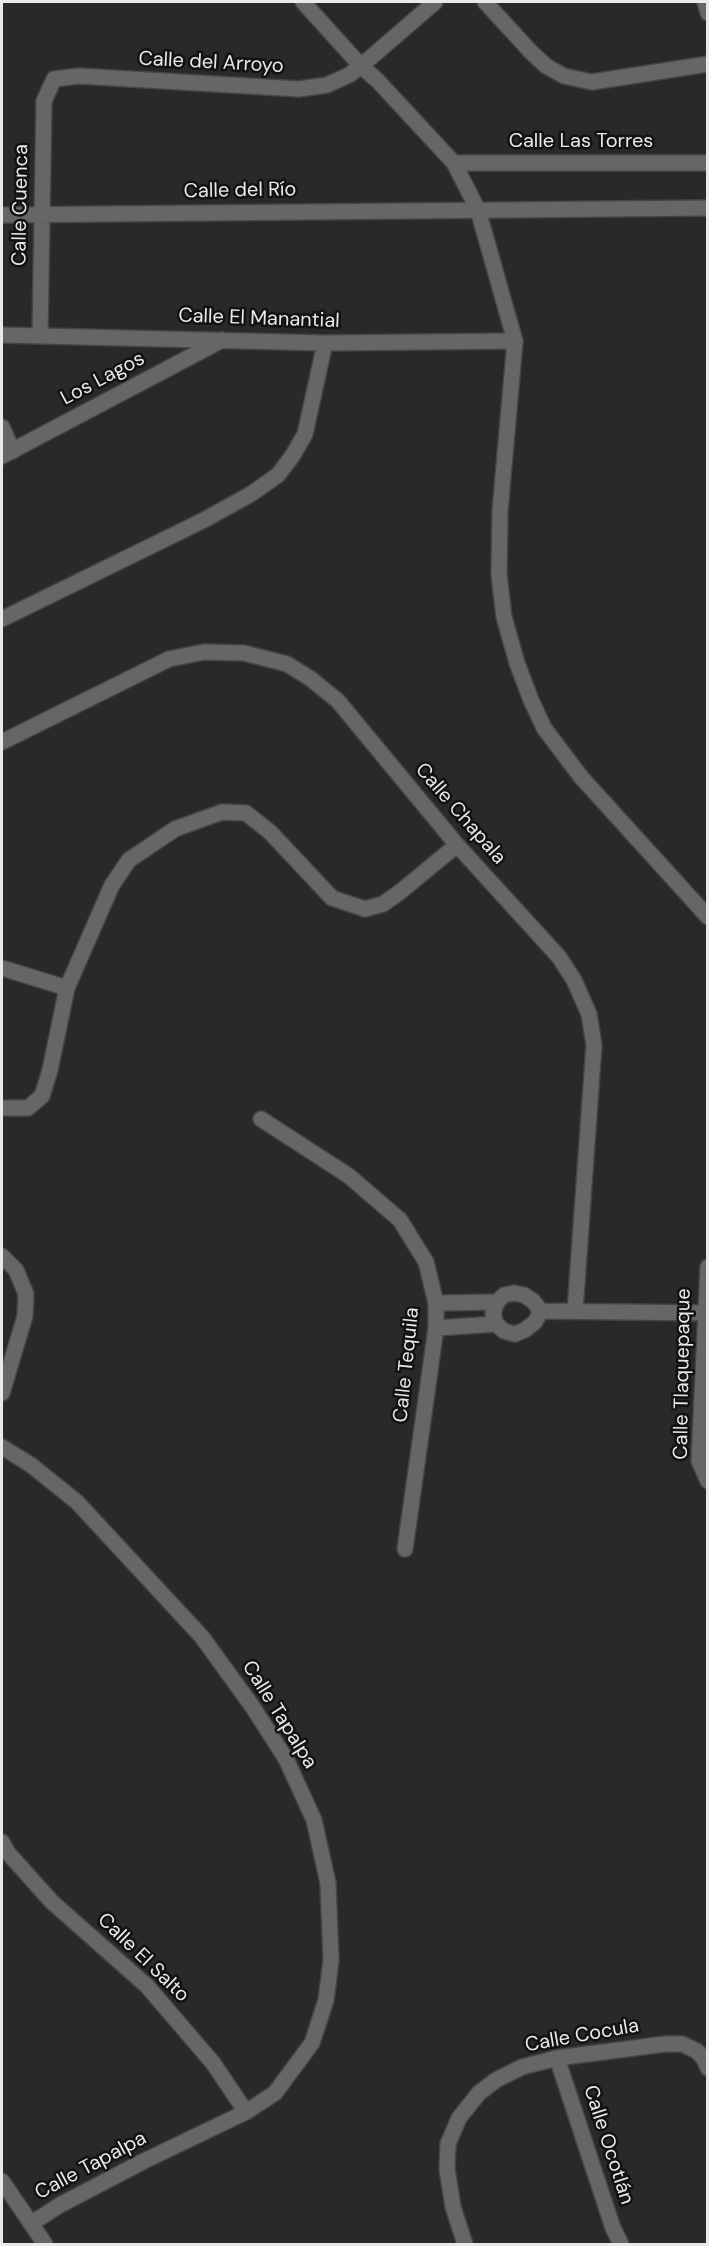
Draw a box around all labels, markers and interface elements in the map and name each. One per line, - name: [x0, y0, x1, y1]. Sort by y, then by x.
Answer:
- street label: Calle del Arroyo: [138, 47, 284, 79]
- street label: Calle Las Torres: [509, 130, 653, 154]
- street label: Calle Cuenca: [8, 144, 34, 266]
- street label: Calle del Río: [183, 178, 297, 204]
- street label: Calle El Manantial: [178, 304, 340, 334]
- street label: Los Lagos: [57, 347, 149, 411]
- street label: Calle Chapala: [410, 758, 510, 870]
- street label: Calle Tlaquepaque: [670, 1288, 696, 1460]
- street label: Calle Tequila: [389, 1306, 425, 1424]
- street label: Calle Tapalpa: [236, 1657, 322, 1773]
- street label: Calle El Salto: [92, 1908, 194, 2008]
- street label: Calle Cocula: [523, 2014, 641, 2058]
- street label: Calle Ocotlán: [577, 2082, 639, 2208]
- street label: Calle Tapalpa: [31, 2127, 151, 2205]

